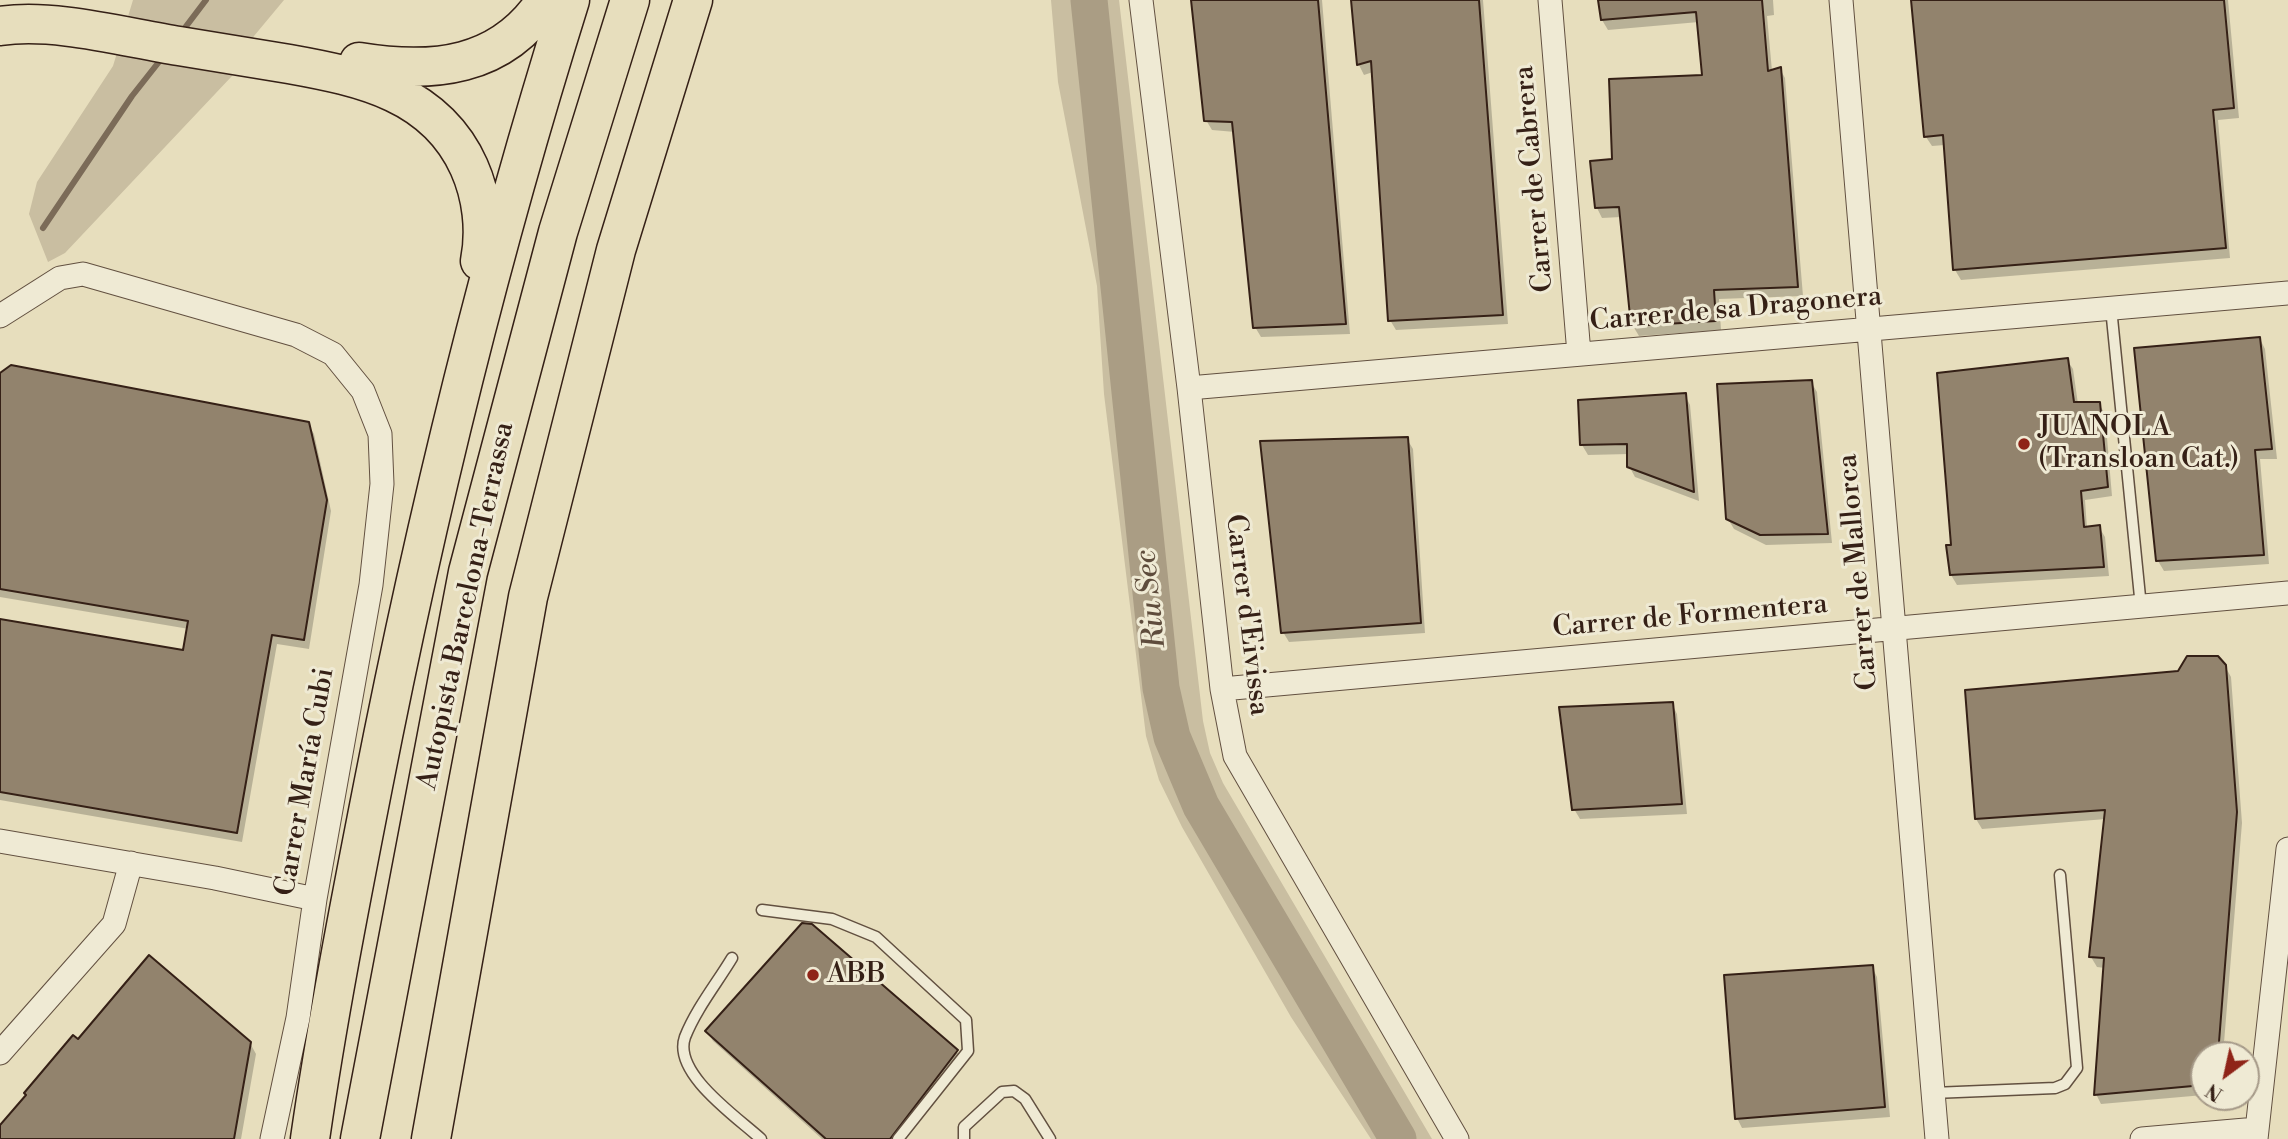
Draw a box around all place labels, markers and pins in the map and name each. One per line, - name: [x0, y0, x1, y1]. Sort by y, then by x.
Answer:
- place label: JUANOLA (Transloan Cat.): [2038, 411, 2239, 477]
- marker: JUANOLA (Transloan Cat.): [2016, 436, 2032, 452]
- place label: ABB: [827, 958, 886, 992]
- marker: ABB: [805, 967, 821, 983]

